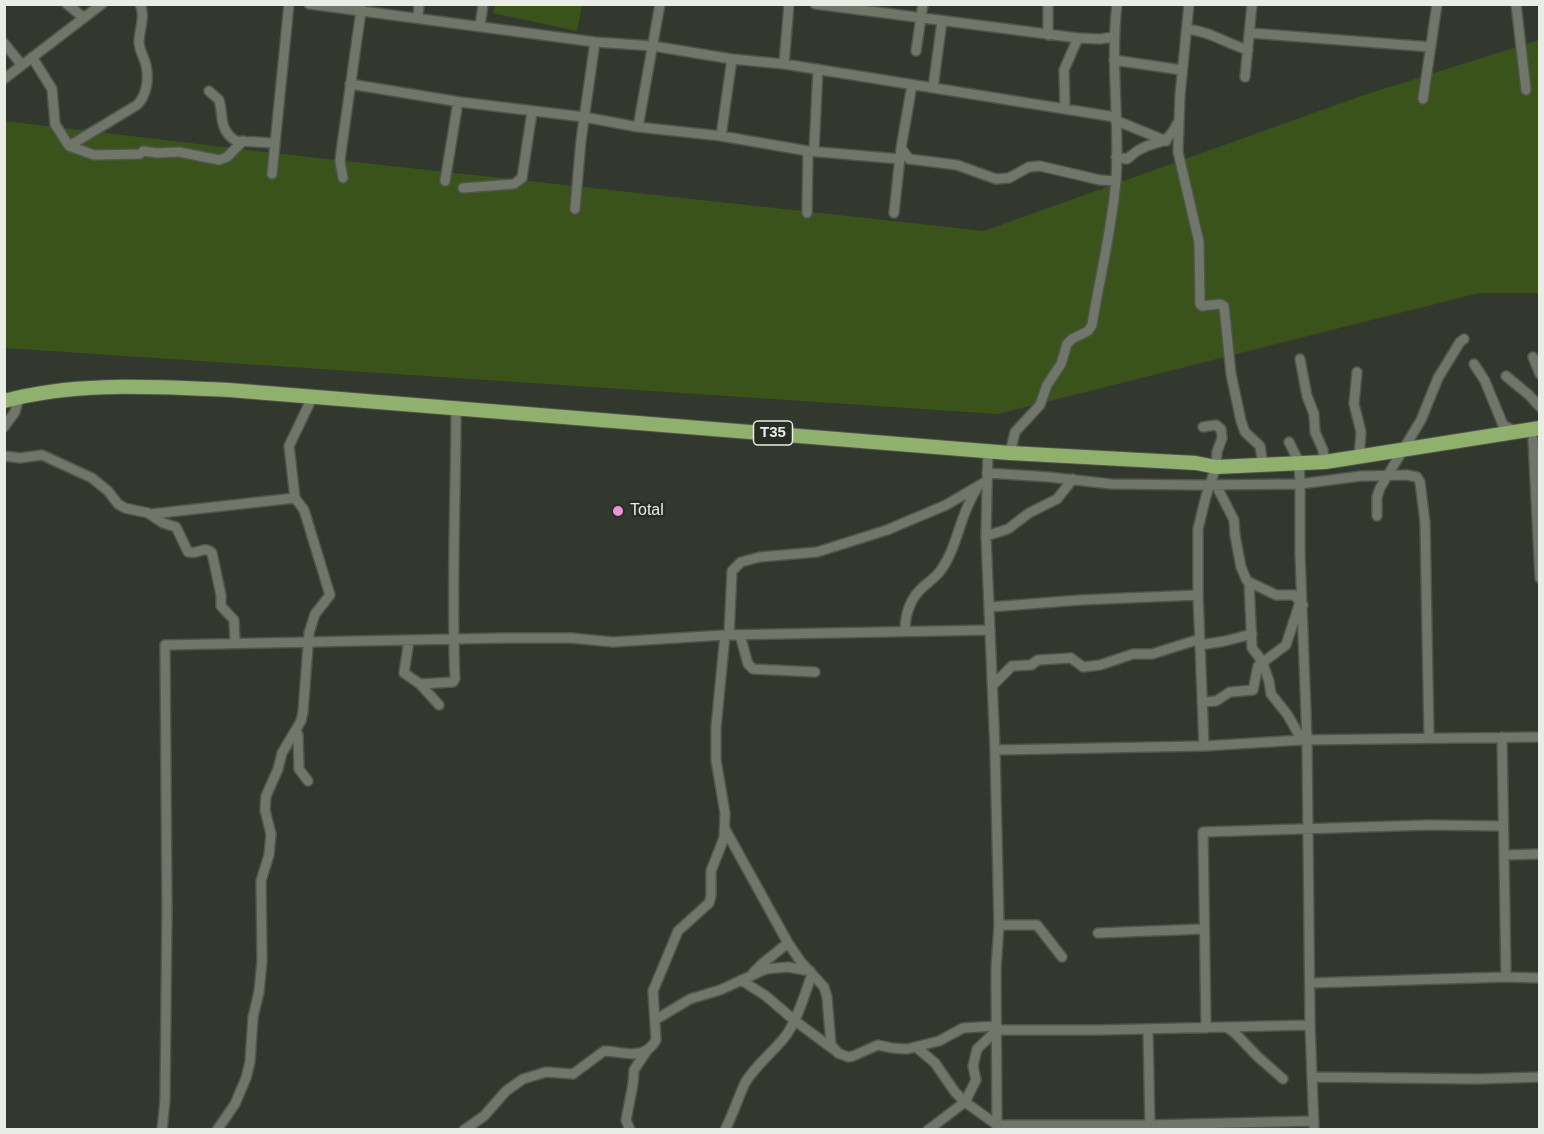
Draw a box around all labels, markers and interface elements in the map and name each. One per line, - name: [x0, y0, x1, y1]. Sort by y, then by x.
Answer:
- road number: T35: [754, 421, 792, 445]
- place label: Total: [630, 501, 664, 521]
- marker: Total: [611, 504, 625, 518]

